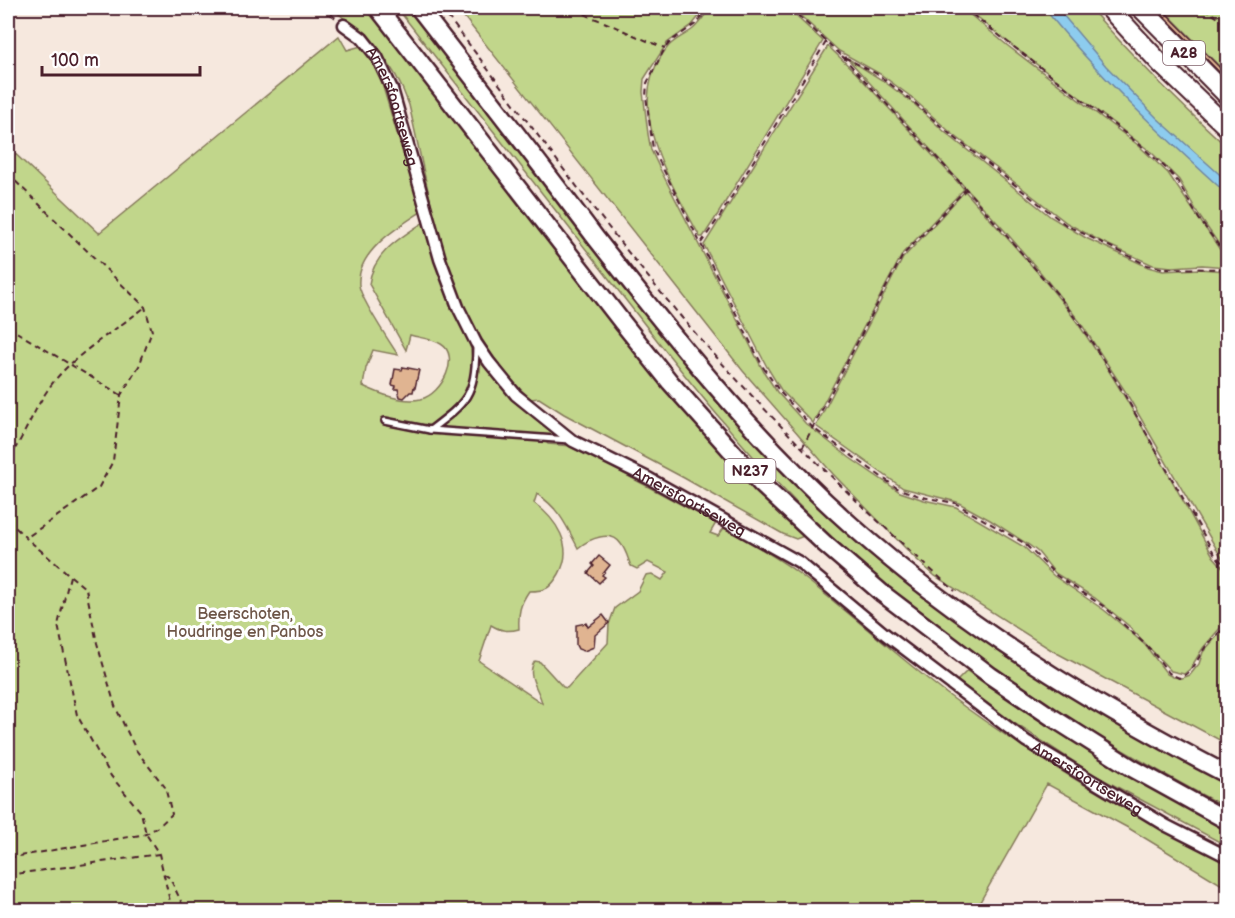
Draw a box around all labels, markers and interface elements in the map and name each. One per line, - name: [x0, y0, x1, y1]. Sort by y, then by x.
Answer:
- scale bar: [42, 39, 200, 77]
- road number: A28: [1163, 41, 1205, 65]
- street label: Amersfoortseweg: [361, 43, 421, 168]
- text: 100 m: [51, 50, 99, 71]
- road number: N237: [724, 459, 776, 483]
- street label: Amersfoortseweg: [629, 464, 749, 541]
- park label: Beerschoten, Houdringe en Panbos: [167, 605, 323, 642]
- street label: Amersfoortseweg: [1028, 739, 1146, 820]

